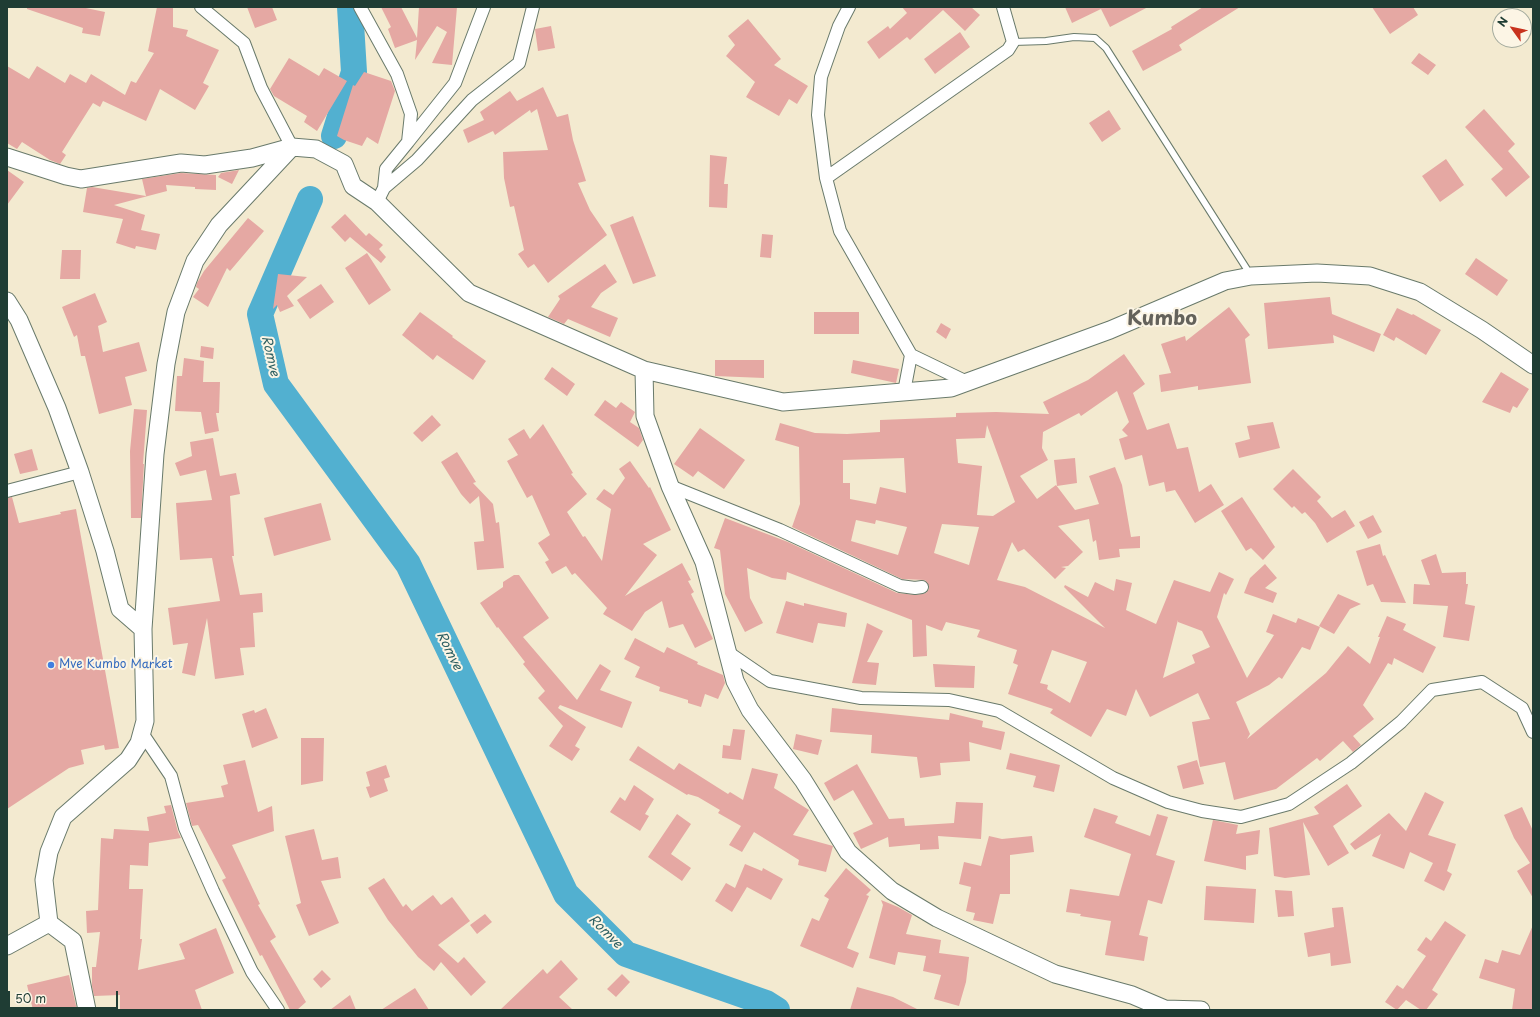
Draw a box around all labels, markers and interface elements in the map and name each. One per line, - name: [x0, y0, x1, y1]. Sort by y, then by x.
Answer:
- north arrow: [1492, 8, 1532, 48]
- text: N: [1493, 13, 1512, 30]
- district label: Kumbo: [1127, 307, 1197, 331]
- water label: Romve: [258, 334, 282, 378]
- water label: Romve: [433, 629, 465, 673]
- place label: Mve Kumbo Market: [59, 658, 173, 672]
- marker: Mve Kumbo Market: [46, 660, 56, 670]
- water label: Romve: [585, 912, 625, 952]
- scale bar: [10, 983, 120, 1009]
- text: 50 m: [15, 989, 46, 1007]

